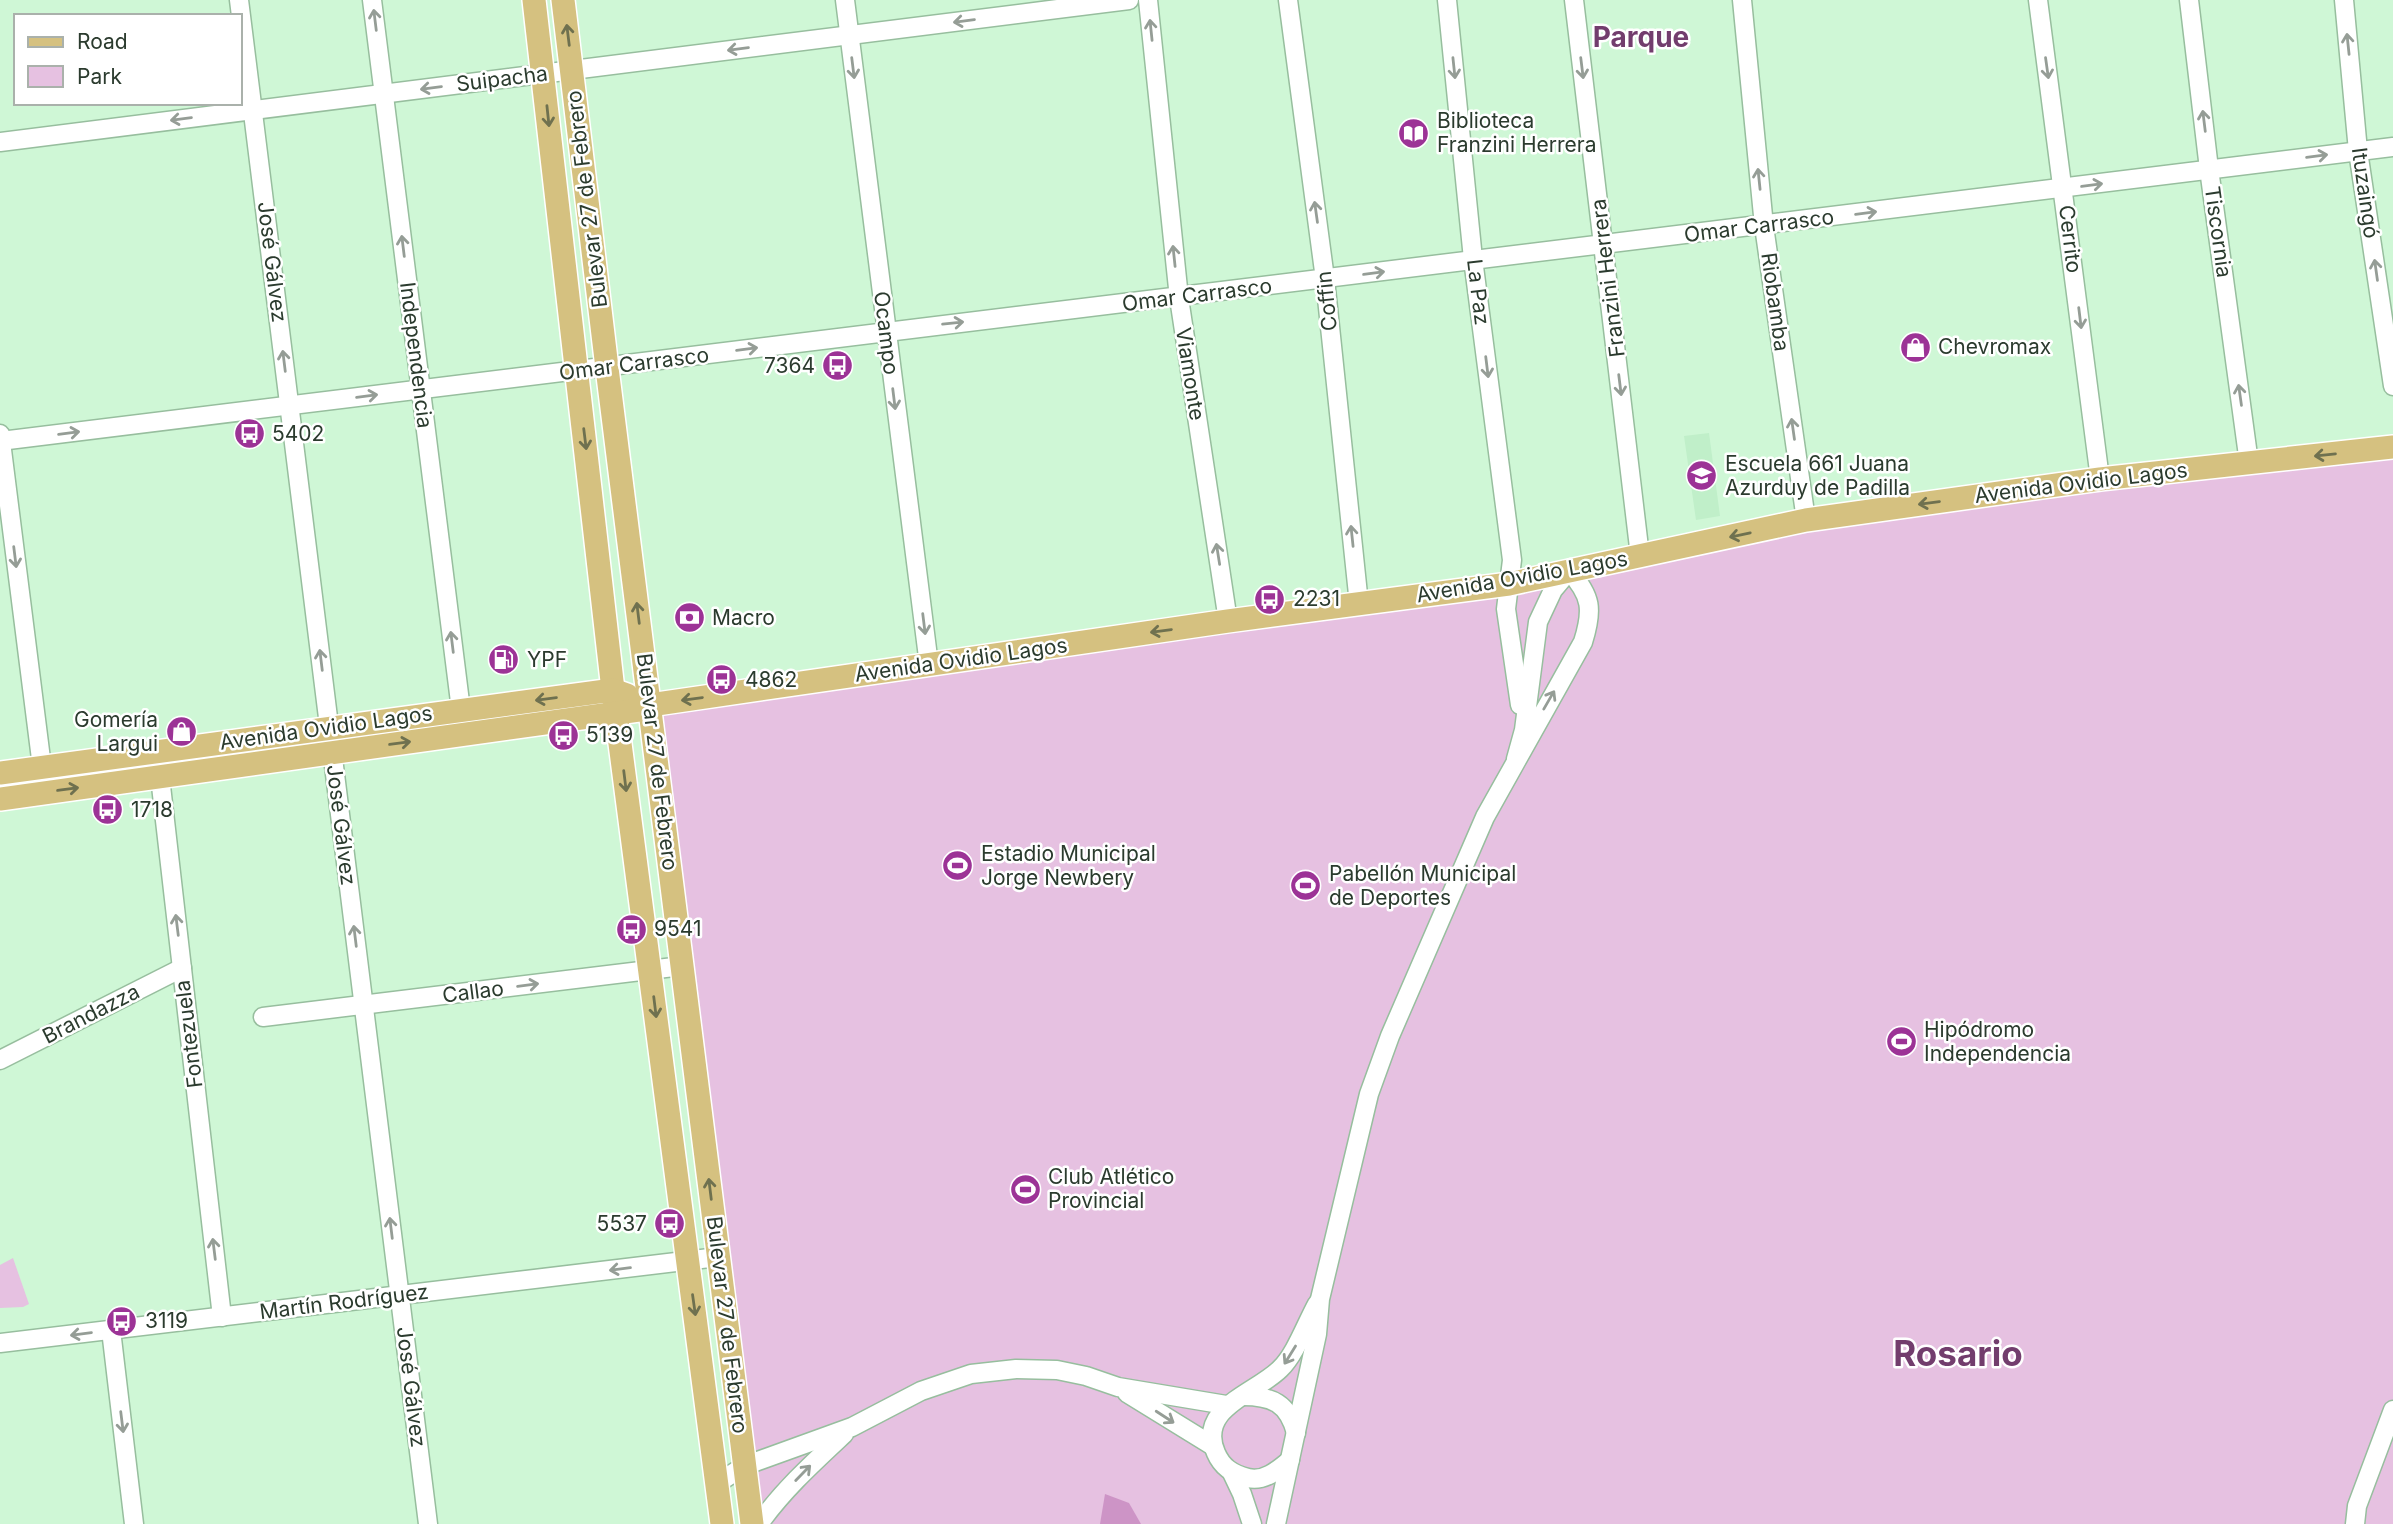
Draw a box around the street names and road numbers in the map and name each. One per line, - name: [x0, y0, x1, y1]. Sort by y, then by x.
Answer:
- street label: Suipacha: [455, 60, 549, 97]
- street label: Bulevar 27 de Febrero: [561, 89, 612, 309]
- street label: Ituzaingó: [2347, 146, 2384, 240]
- street label: Tiscornia: [2200, 185, 2237, 279]
- street label: Franzini Herrera: [1585, 197, 1630, 359]
- street label: José Gálvez: [253, 200, 292, 324]
- street label: Cerrito: [2054, 203, 2087, 274]
- street label: Omar Carrasco: [1683, 204, 1835, 247]
- street label: Riobamba: [1756, 251, 1795, 353]
- street label: La Paz: [1462, 257, 1495, 326]
- street label: Coffin: [1311, 270, 1342, 332]
- street label: Omar Carrasco: [1121, 273, 1273, 316]
- street label: Independencia: [395, 280, 438, 429]
- street label: Ocampo: [869, 290, 904, 376]
- street label: Viamonte: [1171, 326, 1210, 422]
- street label: Omar Carrasco: [558, 342, 710, 385]
- street label: Avenida Ovidio Lagos: [1973, 457, 2189, 508]
- street label: Avenida Ovidio Lagos: [1414, 546, 1630, 607]
- street label: Avenida Ovidio Lagos: [853, 632, 1069, 687]
- street label: Bulevar 27 de Febrero: [632, 652, 683, 872]
- street label: Avenida Ovidio Lagos: [218, 700, 434, 755]
- street label: José Gálvez: [322, 763, 361, 887]
- street label: Callao: [441, 975, 505, 1008]
- street label: Brandazza: [38, 978, 143, 1049]
- street label: Fontezuela: [169, 979, 208, 1089]
- street label: Bulevar 27 de Febrero: [702, 1215, 753, 1435]
- street label: Martín Rodríguez: [258, 1279, 430, 1324]
- street label: José Gálvez: [392, 1325, 431, 1449]

